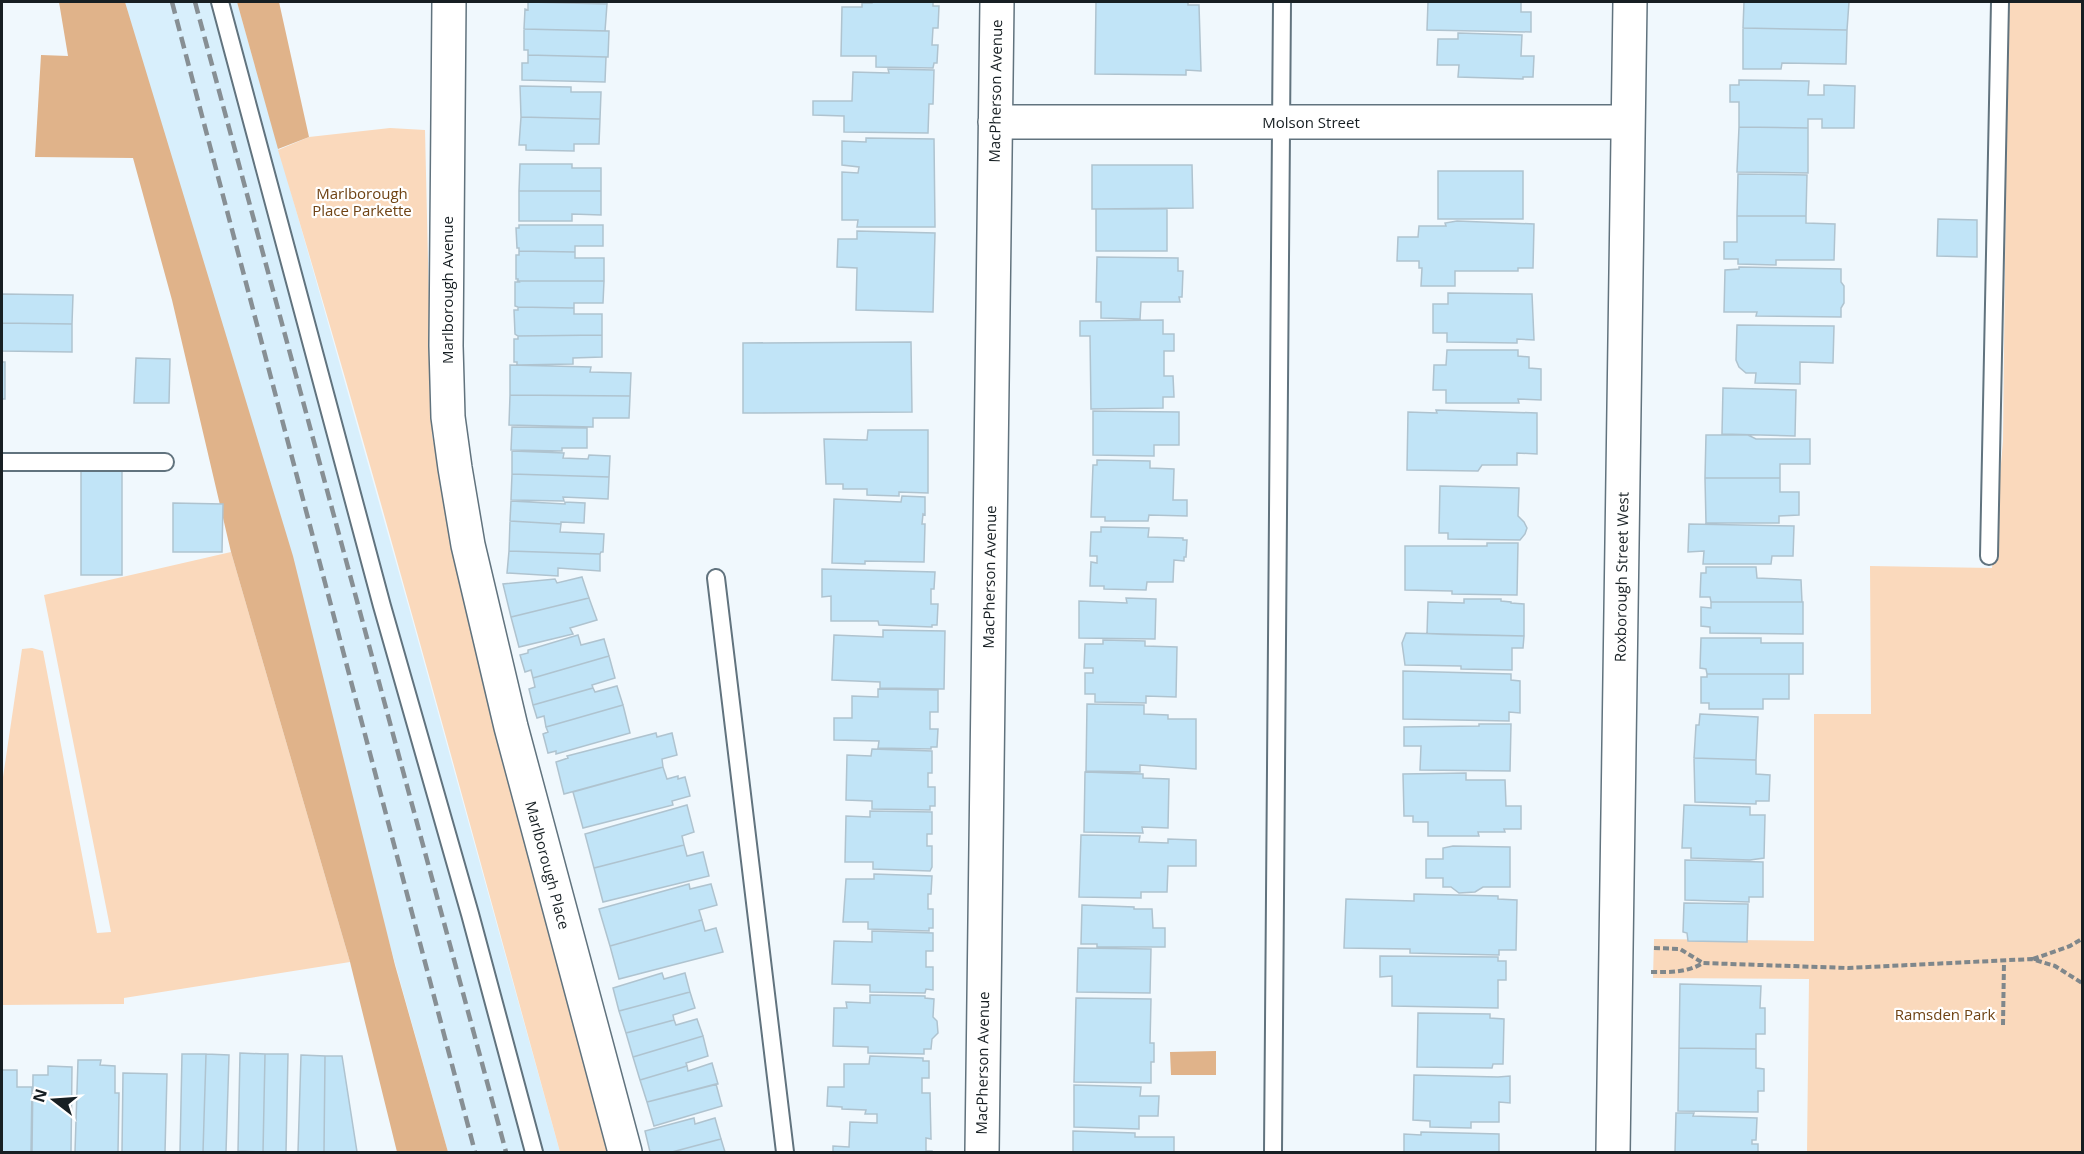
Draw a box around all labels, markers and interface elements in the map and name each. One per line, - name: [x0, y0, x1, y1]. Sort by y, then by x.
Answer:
- street label: MacPherson Avenue: [984, 19, 1006, 163]
- street label: Molson Street: [1262, 112, 1360, 132]
- park label: Marlborough Place Parkette: [312, 183, 412, 220]
- street label: Marlborough Avenue: [437, 216, 457, 364]
- street label: Roxborough Street West: [1610, 492, 1632, 662]
- street label: MacPherson Avenue: [978, 505, 1000, 649]
- street label: Marlborough Place: [521, 799, 575, 931]
- street label: MacPherson Avenue: [971, 991, 993, 1135]
- park label: Ramsden Park: [1895, 1004, 1995, 1024]
- north arrow: [24, 1070, 84, 1130]
- text: N: [27, 1086, 52, 1105]

